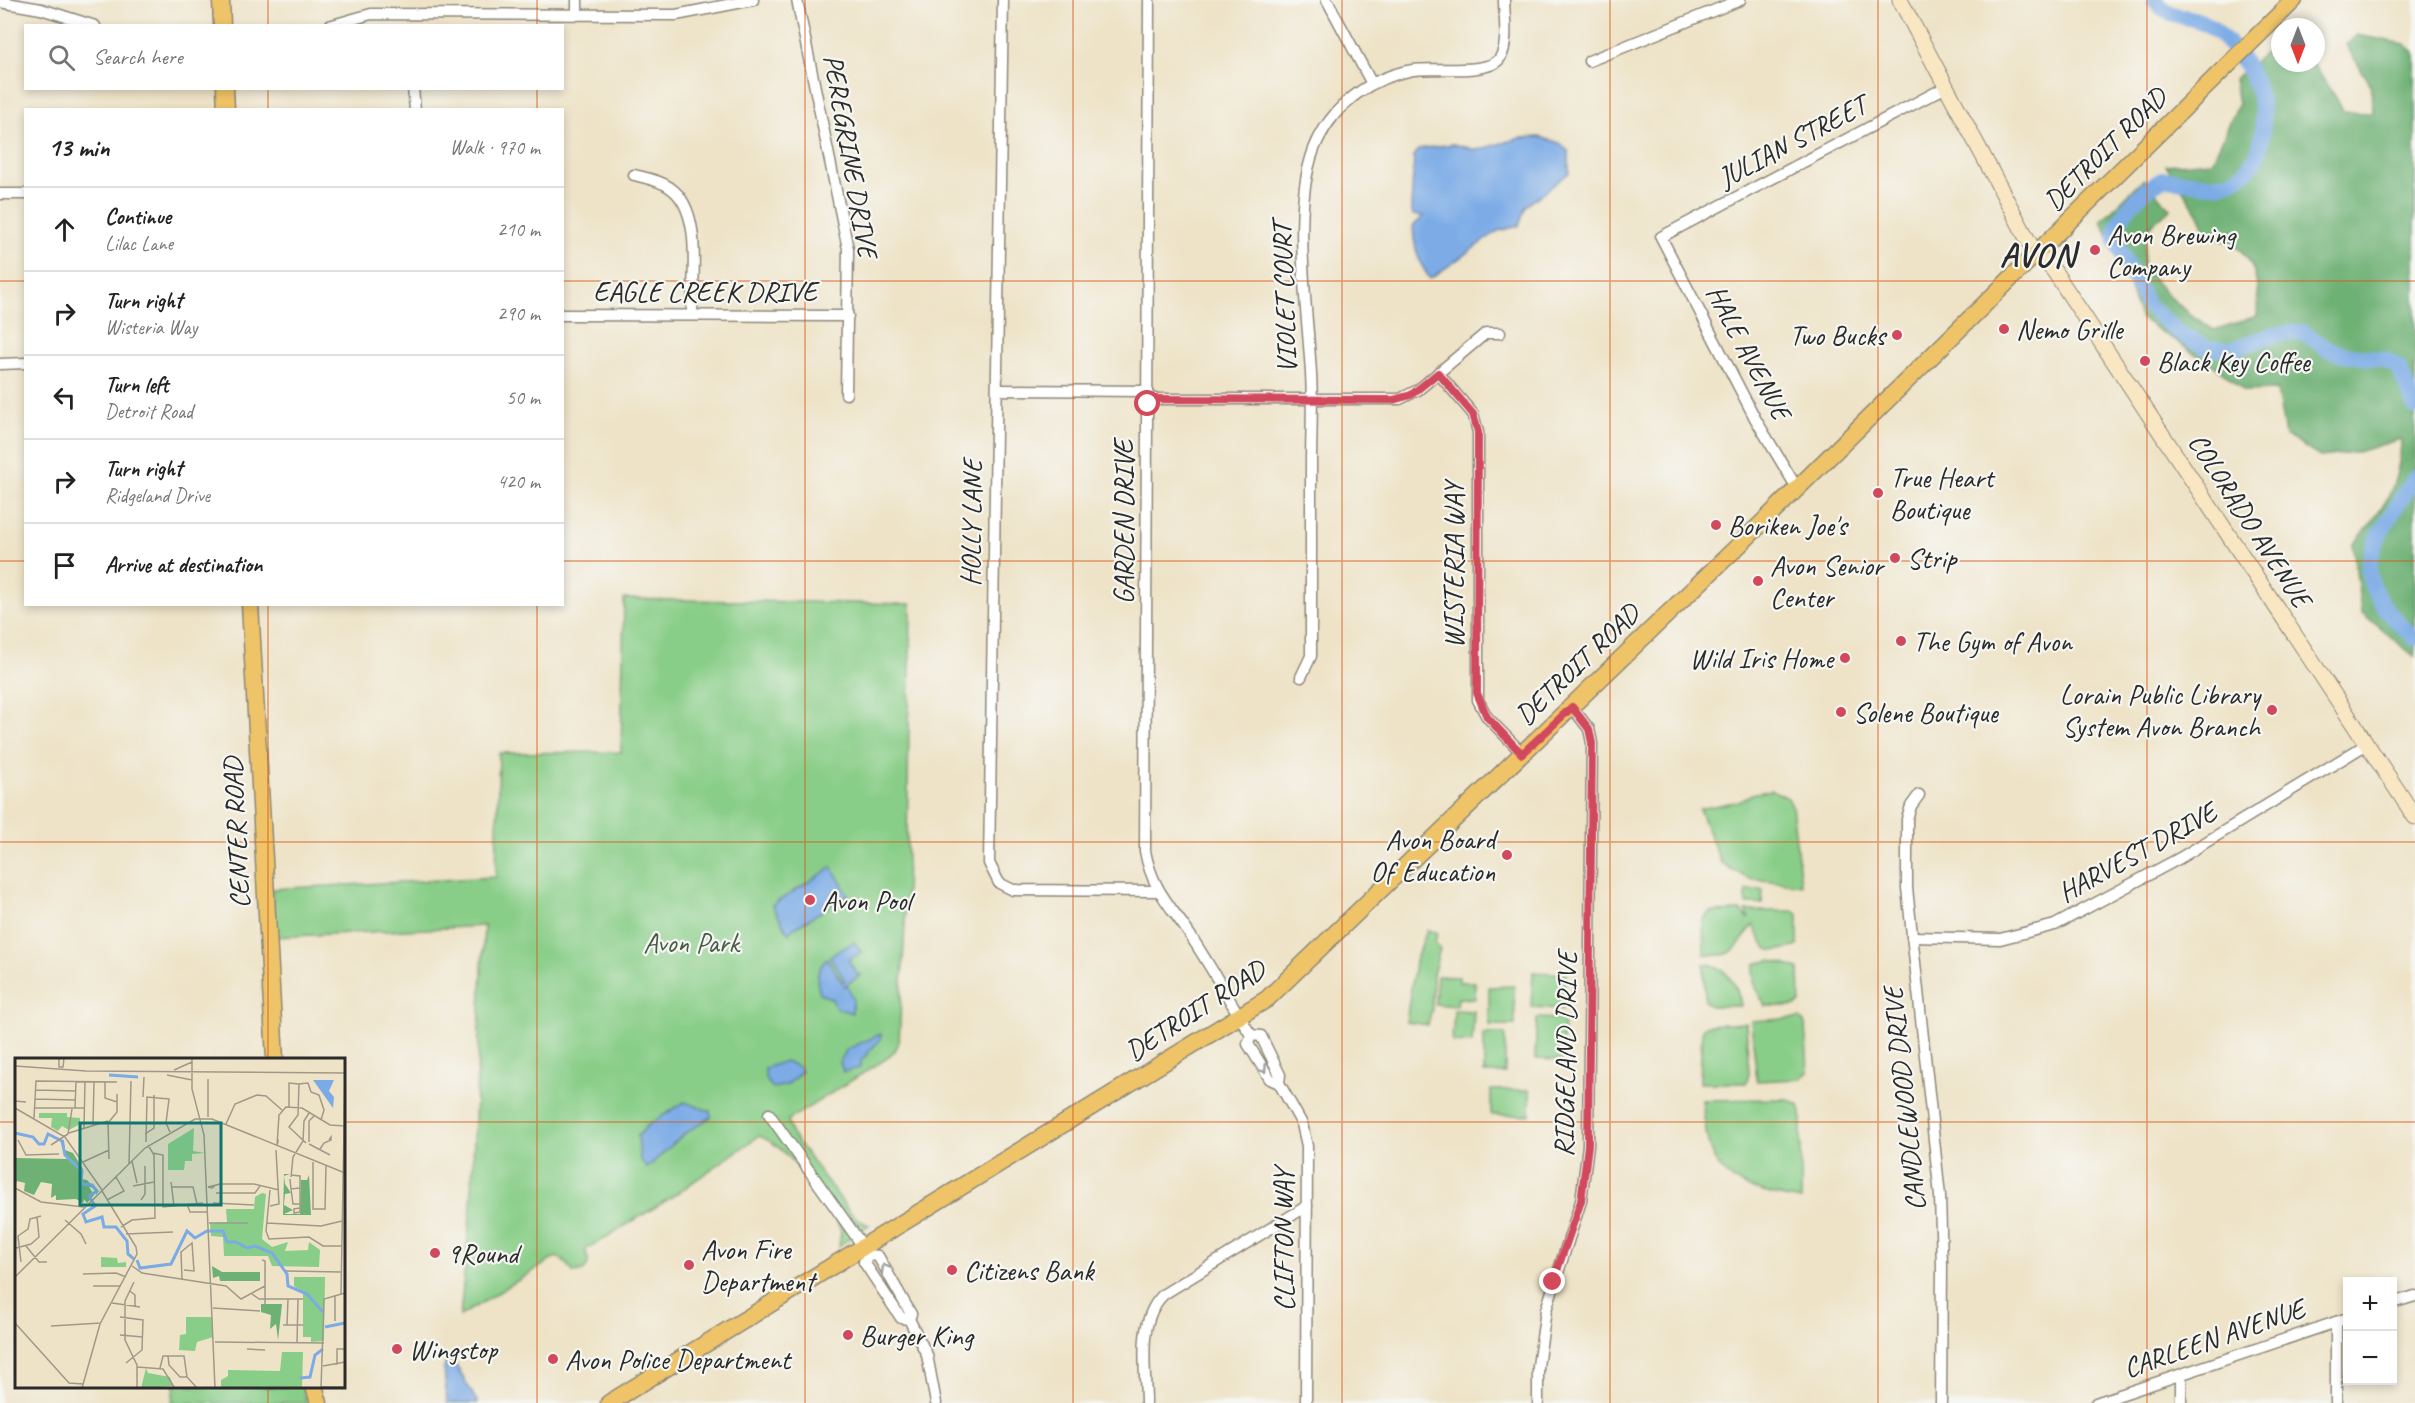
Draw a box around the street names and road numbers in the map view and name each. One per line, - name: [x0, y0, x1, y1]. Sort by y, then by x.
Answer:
- street label: PEREGRINE DRIVE: [816, 52, 887, 264]
- street label: DETROIT ROAD: [2036, 78, 2176, 218]
- street label: JULIAN STREET: [1710, 84, 1878, 196]
- street label: VIOLET COURT: [1264, 215, 1304, 374]
- street label: EAGLE CREEK DRIVE: [593, 274, 820, 309]
- street label: HALE AVENUE: [1699, 279, 1801, 429]
- street label: COLORADO AVENUE: [2181, 426, 2321, 617]
- street label: GARDEN DRIVE: [1106, 437, 1141, 604]
- street label: HOLLY LANE: [952, 456, 990, 587]
- street label: WISTERIA WAY: [1436, 478, 1471, 648]
- street label: DETROIT ROAD: [1508, 594, 1649, 732]
- street label: CENTER ROAD: [214, 754, 257, 909]
- street label: HARVEST DRIVE: [2052, 793, 2225, 910]
- street label: RIDGELAND DRIVE: [1546, 947, 1584, 1157]
- street label: DETROIT ROAD: [1119, 950, 1274, 1068]
- street label: CANDLEWOOD DRIVE: [1874, 982, 1933, 1213]
- street label: CLIFTON WAY: [1266, 1163, 1301, 1311]
- street label: CARLEEN AVENUE: [2119, 1290, 2312, 1385]

